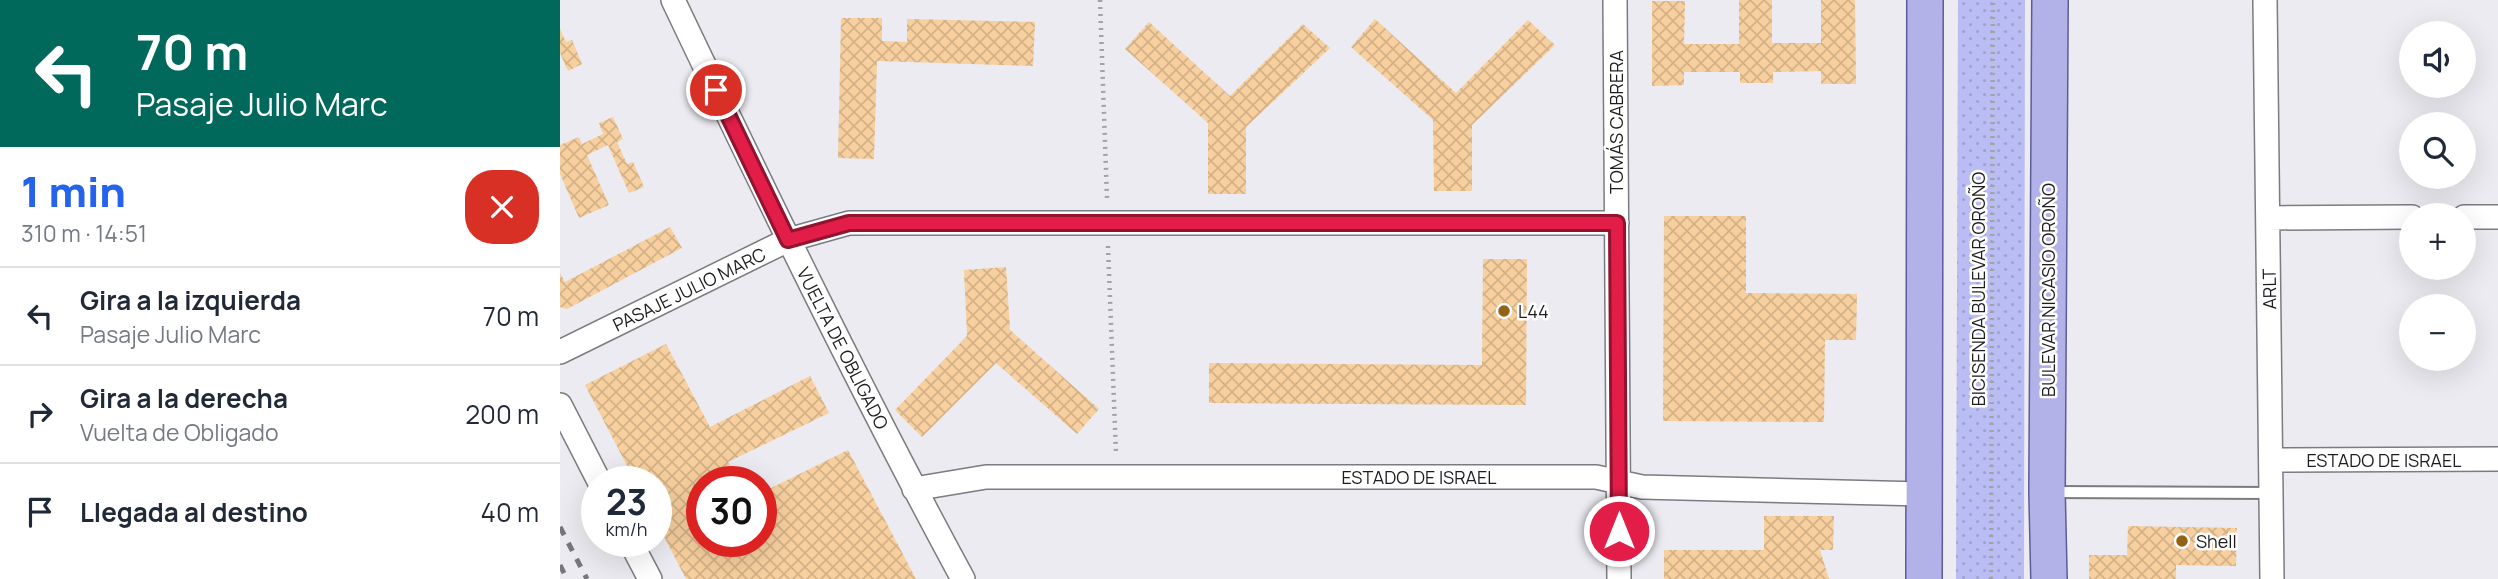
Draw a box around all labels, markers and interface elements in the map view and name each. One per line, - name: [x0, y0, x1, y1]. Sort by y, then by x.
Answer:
- text: 70 m: [136, 18, 248, 85]
- map controls: [2399, 21, 2476, 371]
- button: sound: [2399, 21, 2476, 98]
- icon: left: [21, 28, 112, 119]
- street label: TOMÁS CABRERA: [1604, 49, 1628, 194]
- pin: [686, 60, 746, 120]
- icon: arrive: [697, 71, 735, 109]
- text: Pasaje Julio Marc: [136, 82, 388, 126]
- button: search: [2399, 112, 2476, 189]
- text: 1 min: [21, 162, 126, 220]
- button: close: [465, 170, 539, 244]
- street label: BICISENDA BULEVAR OROÑO: [1966, 172, 1990, 406]
- street label: BULEVAR NICASIO OROÑO: [2036, 183, 2060, 397]
- button: +: [2399, 203, 2476, 280]
- text: 310 m · 14:51: [21, 217, 147, 249]
- street label: PASAJE JULIO MARC: [609, 241, 770, 336]
- street label: VUELTA DE OBLIGADO: [792, 263, 894, 433]
- street label: ARLT: [2257, 268, 2281, 310]
- text: Gira a la izquierda: [80, 282, 301, 318]
- button: −: [2399, 294, 2476, 371]
- icon: left: [21, 297, 59, 335]
- text: 70 m: [483, 298, 539, 334]
- place label: L44: [1518, 299, 1549, 323]
- marker: L44: [1496, 303, 1512, 319]
- text: Pasaje Julio Marc: [80, 318, 261, 350]
- text: Gira a la derecha: [80, 380, 288, 416]
- icon: right: [21, 395, 59, 433]
- text: 200 m: [465, 396, 539, 432]
- text: Vuelta de Obligado: [80, 416, 279, 448]
- street label: ESTADO DE ISRAEL: [2307, 448, 2461, 472]
- street label: ESTADO DE ISRAEL: [1342, 465, 1496, 489]
- speed limit sign: 30: [686, 466, 777, 557]
- text: 23: [606, 478, 647, 526]
- icon: arrive: [21, 493, 59, 531]
- text: Llegada al destino: [80, 494, 308, 530]
- text: 40 m: [481, 494, 539, 530]
- position arrow: [1582, 494, 1656, 568]
- text: km/h: [606, 517, 647, 541]
- place label: Shell: [2196, 529, 2237, 553]
- marker: Shell: [2174, 533, 2190, 549]

